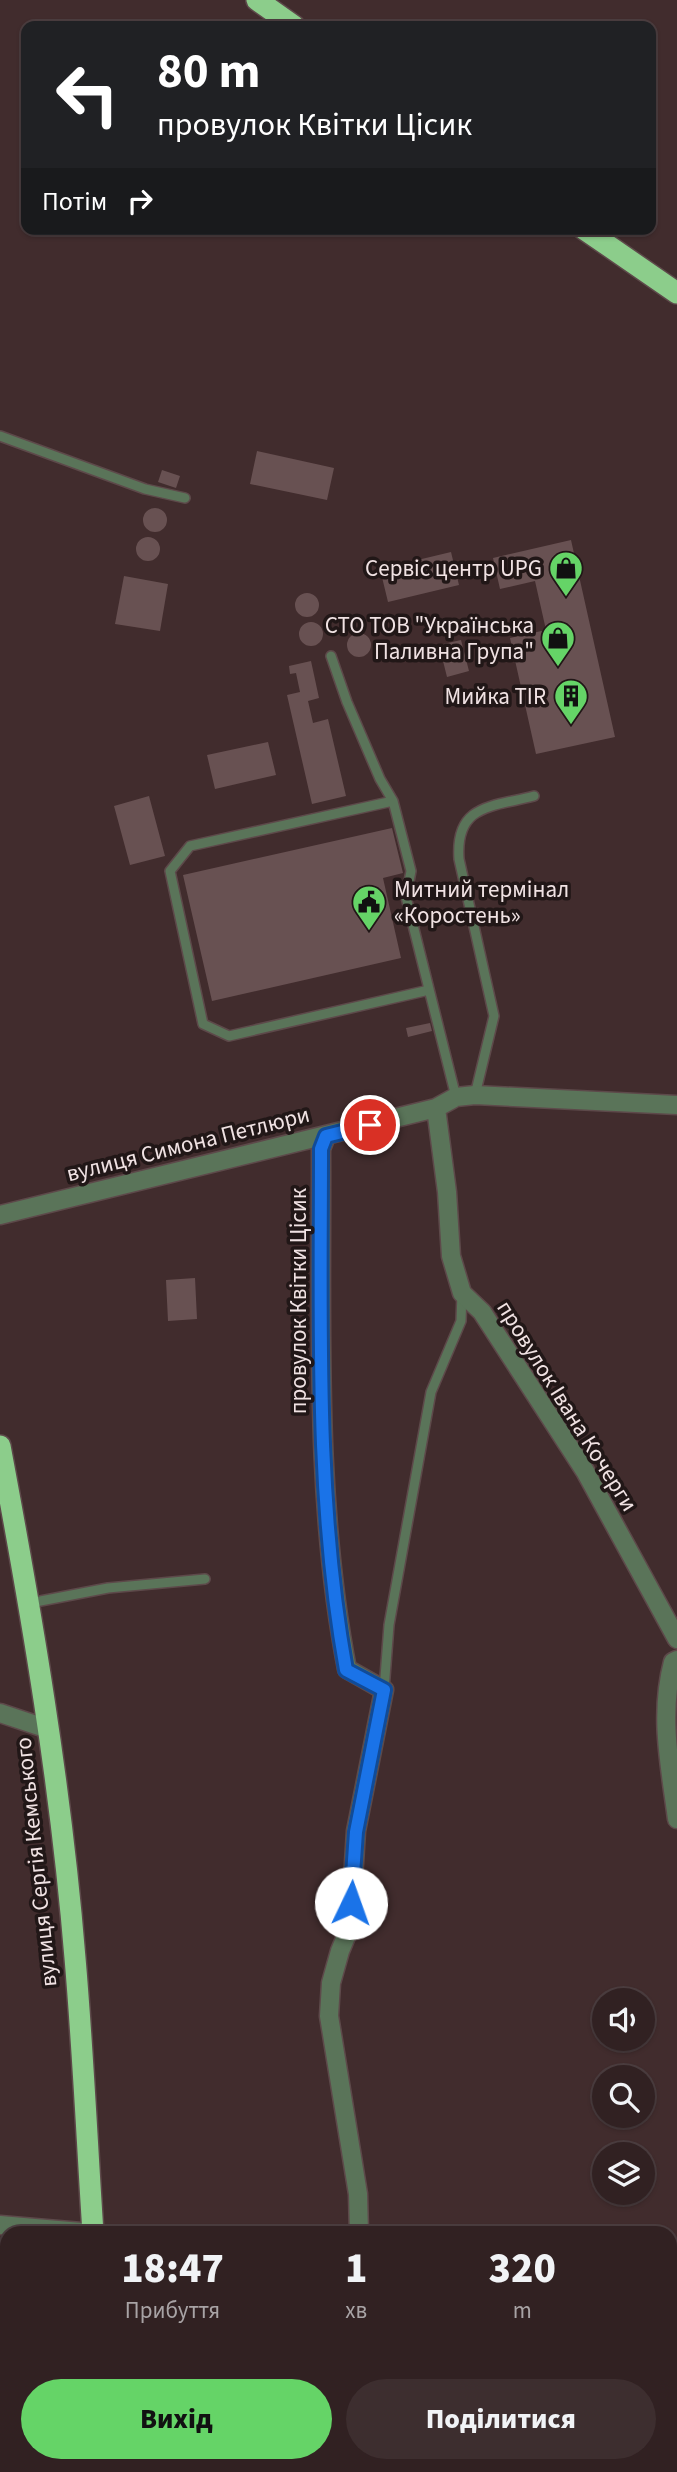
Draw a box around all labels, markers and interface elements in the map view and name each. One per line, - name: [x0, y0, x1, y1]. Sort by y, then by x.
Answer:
- text: 80 m: [157, 37, 261, 107]
- icon: left: [42, 49, 133, 140]
- text: провулок Квітки Цісик: [157, 102, 472, 148]
- icon: right: [121, 182, 159, 220]
- text: Потім: [42, 183, 107, 220]
- shop icon: Сервіс центр UPG: [547, 549, 585, 598]
- place label: Сервіс центр UPG: [365, 552, 542, 585]
- place label: СТО ТОВ "Українська Паливна Група": [325, 609, 534, 668]
- shop icon: СТО ТОВ "Українська Паливна Група": [539, 619, 577, 668]
- building icon: Мийка TIR: [552, 677, 590, 726]
- place label: Мийка TIR: [444, 680, 546, 713]
- place label: Митний термінал «Коростень»: [394, 873, 569, 932]
- public building icon: Митний термінал «Коростень»: [350, 883, 388, 932]
- pin: [340, 1095, 400, 1155]
- street label: вулиця Симона Петлюри: [63, 1098, 313, 1190]
- icon: arrive: [351, 1106, 389, 1144]
- street label: провулок Квітки Цісик: [282, 1187, 315, 1414]
- street label: провулок Івана Кочерги: [489, 1294, 645, 1518]
- street label: вулиця Сергія Кемського: [6, 1736, 66, 1988]
- position arrow: [314, 1866, 388, 1940]
- map controls: [592, 1988, 655, 2205]
- button: sound: [592, 1988, 655, 2051]
- button: search: [592, 2065, 655, 2128]
- button: layers: [592, 2142, 655, 2205]
- text: 18:47: [121, 2239, 224, 2299]
- text: 1: [345, 2239, 367, 2299]
- text: 320: [489, 2239, 556, 2299]
- text: Прибуття: [125, 2294, 220, 2327]
- text: хв: [345, 2294, 367, 2327]
- text: m: [513, 2294, 532, 2327]
- button: Вихід: [21, 2379, 332, 2459]
- button: Поділитися: [346, 2379, 656, 2459]

